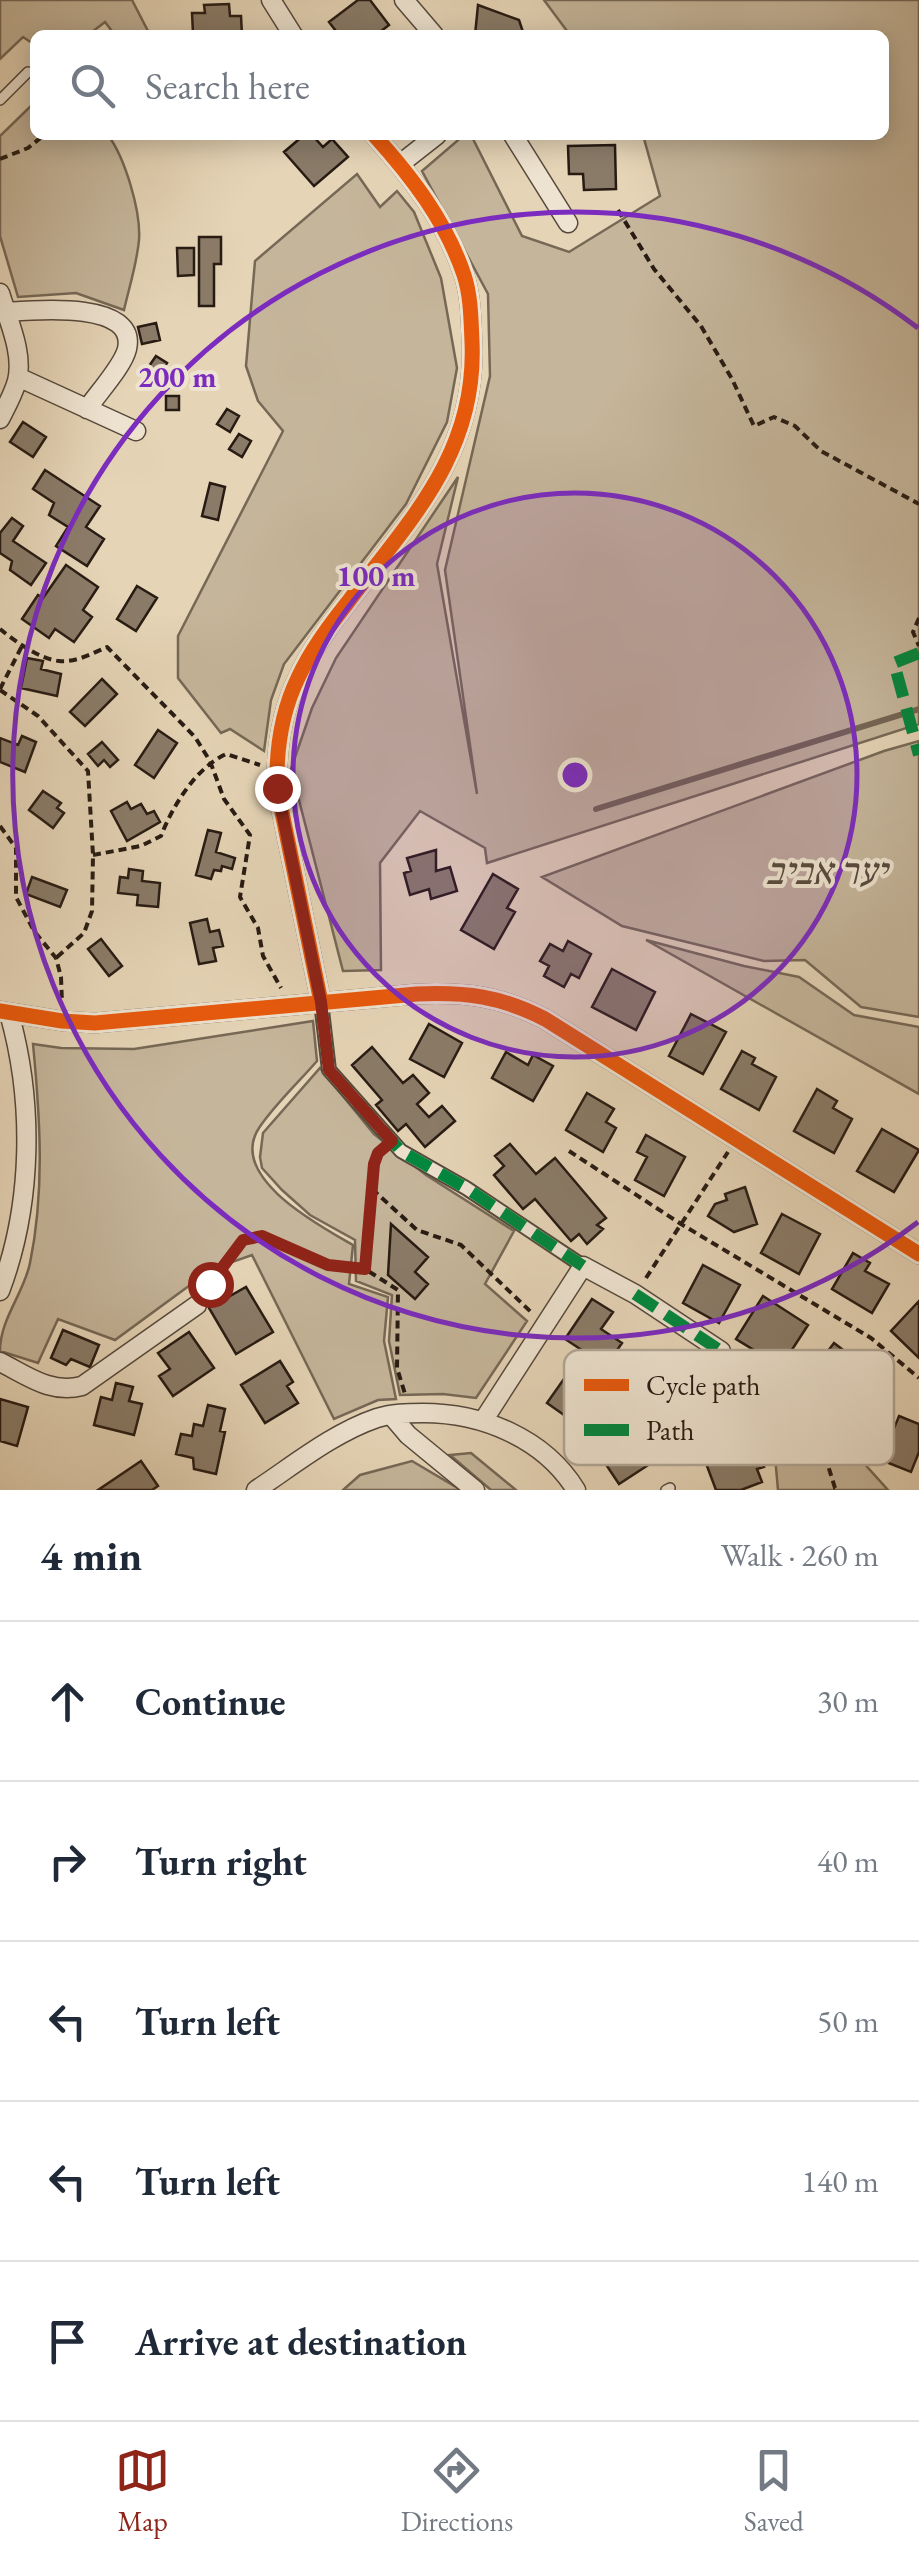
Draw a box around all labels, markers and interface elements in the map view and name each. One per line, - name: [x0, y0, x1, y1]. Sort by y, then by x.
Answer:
- search box: [30, 30, 889, 140]
- icon: search: [65, 58, 120, 113]
- text: Search here: [145, 61, 310, 110]
- text: 200 m: [138, 357, 216, 396]
- text: 100 m: [337, 556, 415, 595]
- centre of rings: [557, 757, 593, 793]
- route end: [255, 766, 301, 812]
- park label: יער אביב: [765, 846, 890, 895]
- route start: [188, 1262, 234, 1308]
- legend: [564, 1350, 894, 1465]
- text: Cycle path: [646, 1367, 760, 1403]
- text: Path: [646, 1412, 694, 1448]
- text: 4 min: [40, 1528, 142, 1583]
- text: Walk · 260 m: [721, 1534, 879, 1576]
- icon: ahead: [40, 1674, 95, 1729]
- text: Continue: [135, 1677, 286, 1726]
- text: 30 m: [817, 1680, 879, 1722]
- icon: right: [40, 1834, 95, 1889]
- text: Turn right: [135, 1837, 307, 1886]
- text: 40 m: [817, 1840, 879, 1882]
- icon: left: [40, 1994, 95, 2049]
- text: Turn left: [135, 1997, 280, 2046]
- text: 50 m: [817, 2000, 879, 2042]
- icon: left: [40, 2154, 95, 2209]
- text: Turn left: [135, 2157, 280, 2206]
- text: 140 m: [802, 2160, 879, 2202]
- icon: arrive: [40, 2314, 95, 2369]
- text: Arrive at destination: [135, 2317, 467, 2366]
- tab: Map: [115, 2443, 170, 2539]
- tab: Directions: [401, 2443, 513, 2539]
- tab: Saved: [744, 2443, 804, 2539]

